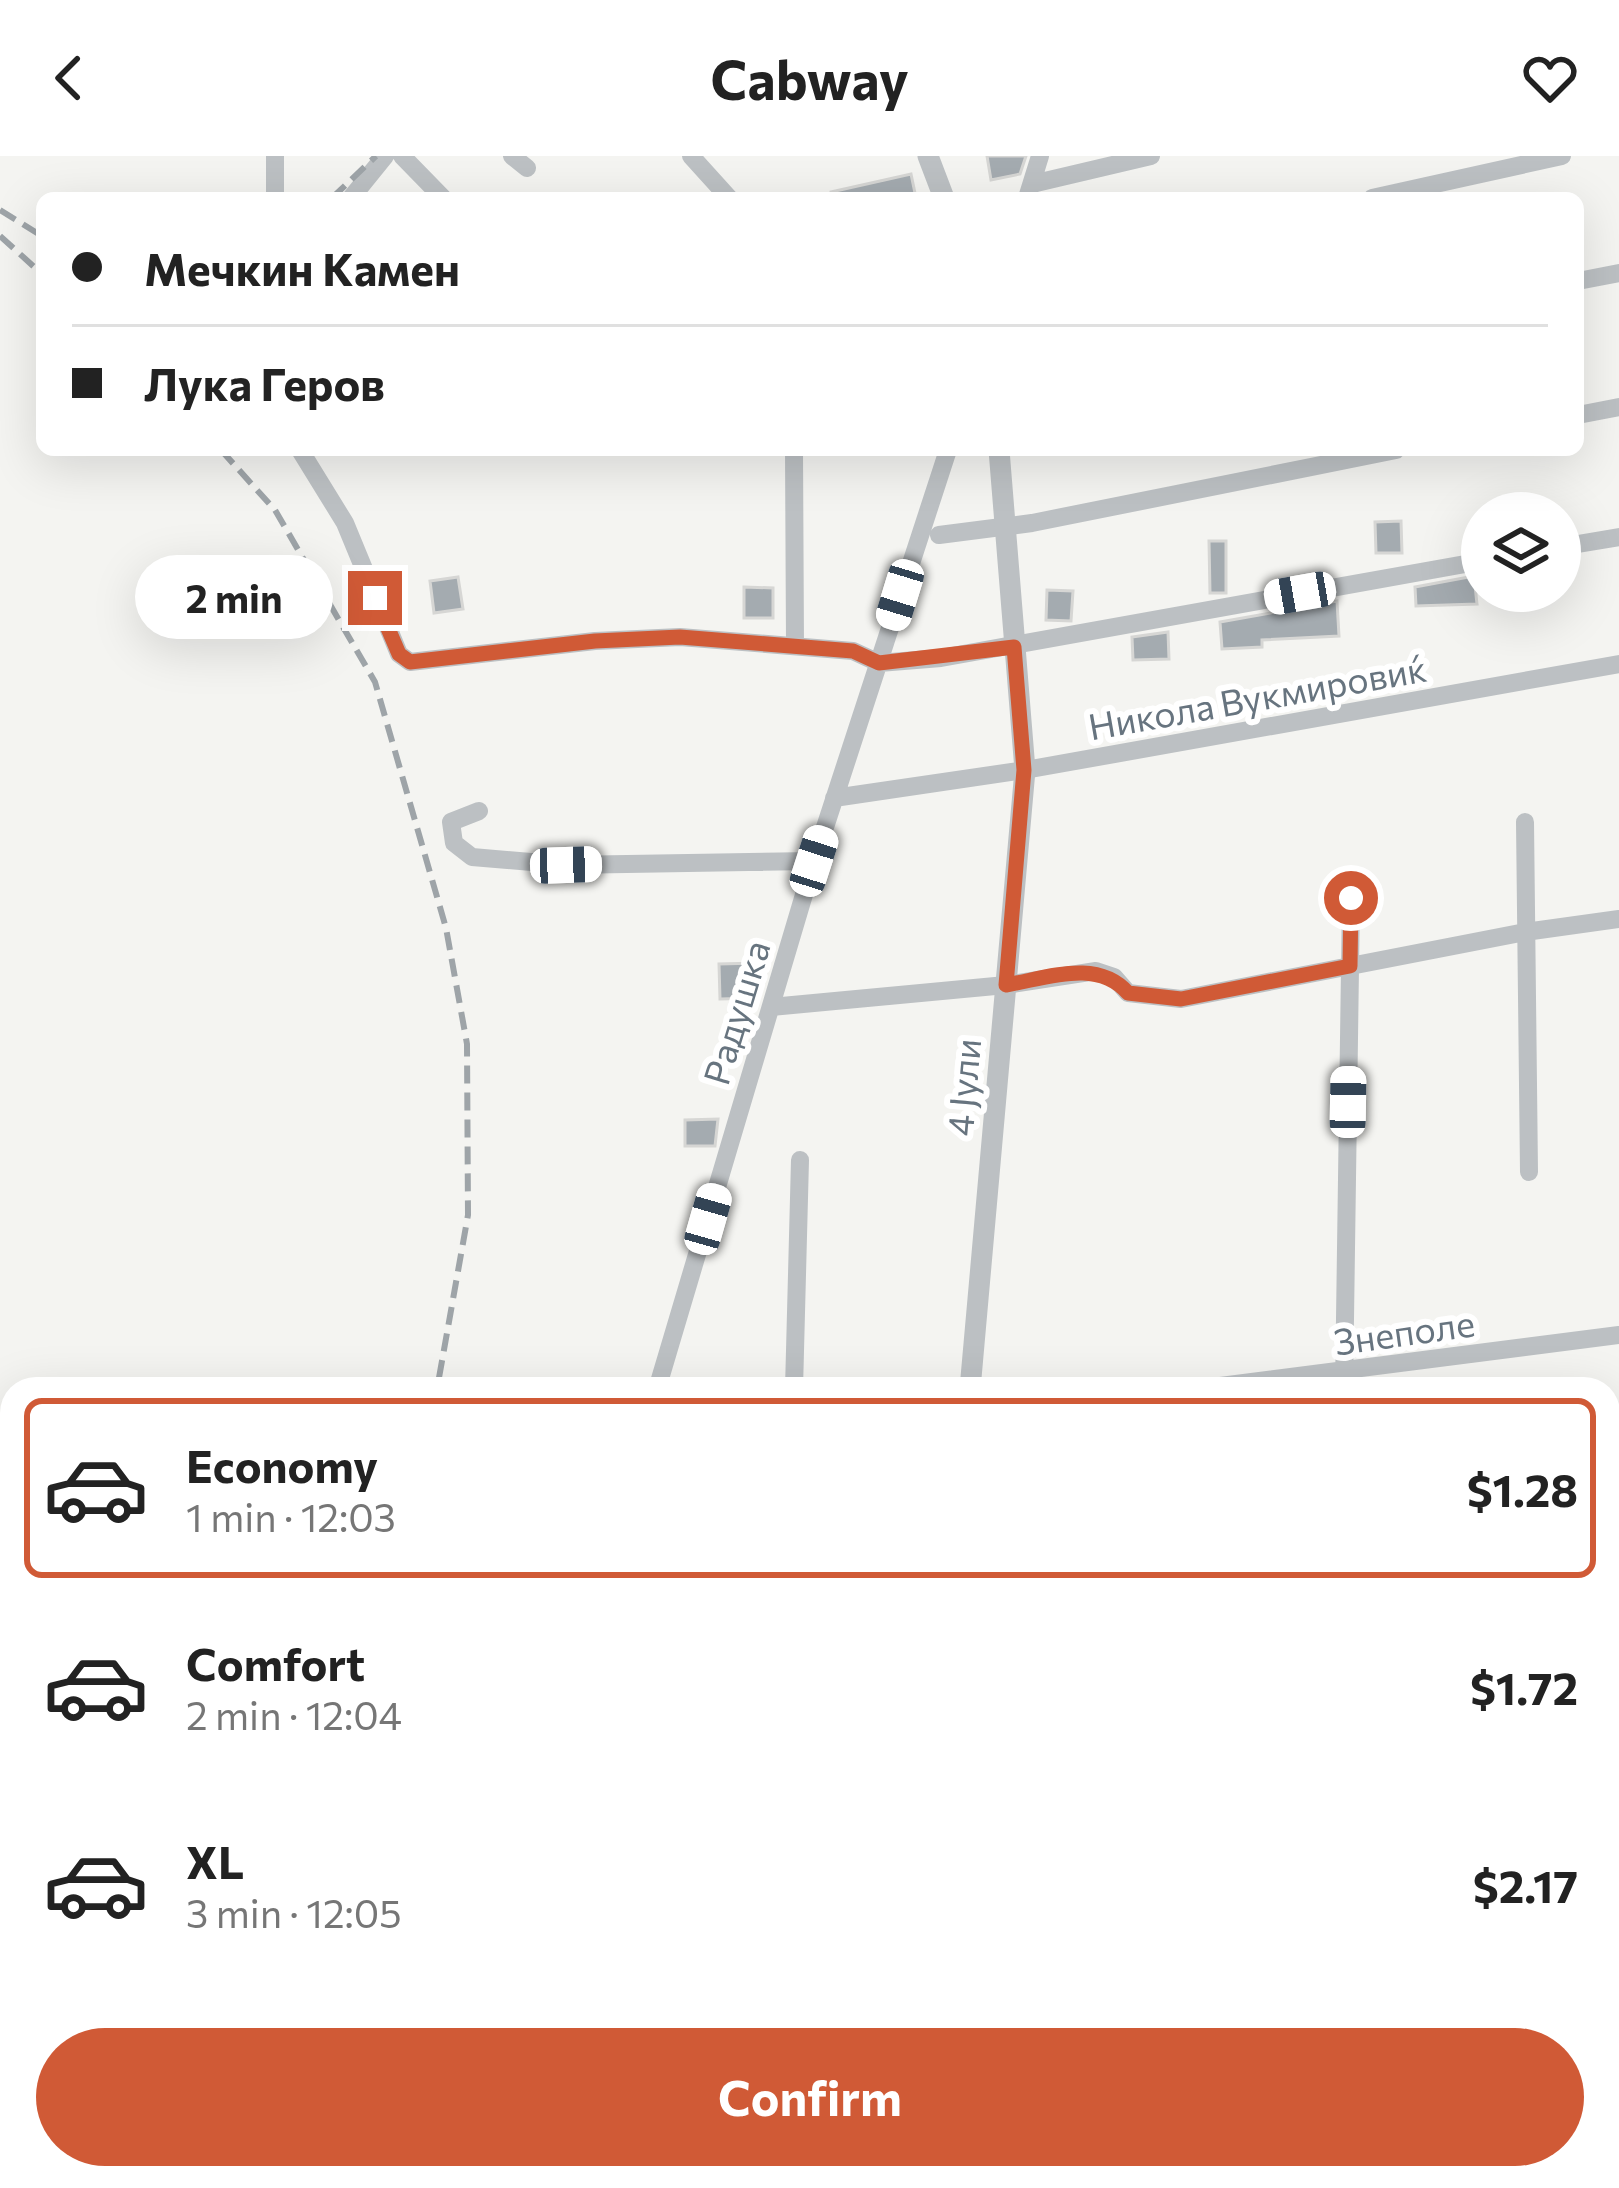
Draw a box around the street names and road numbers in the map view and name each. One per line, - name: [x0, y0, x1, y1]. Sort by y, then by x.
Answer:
- street label: Никола Вукмировиќ: [1085, 645, 1429, 747]
- street label: Радушка: [692, 935, 778, 1089]
- street label: 4 Јули: [936, 1036, 988, 1138]
- street label: Знеполе: [1331, 1299, 1477, 1363]

